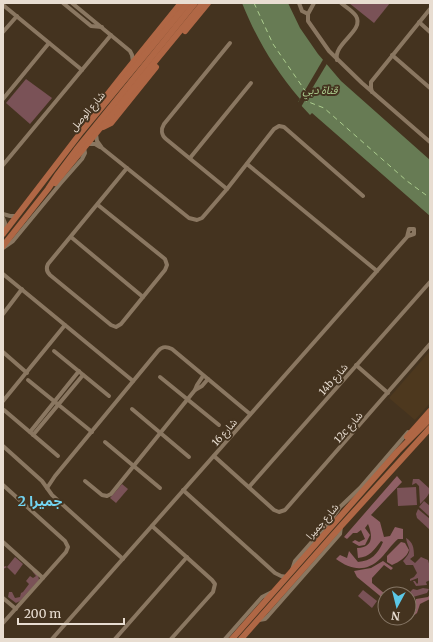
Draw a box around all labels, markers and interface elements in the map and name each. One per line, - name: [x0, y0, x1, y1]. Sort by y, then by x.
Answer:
- water label: قناة دبي: [302, 83, 339, 100]
- street label: شارع الوصل: [67, 89, 109, 134]
- street label: 14b شارع: [316, 361, 352, 399]
- street label: 12c شارع: [331, 409, 366, 446]
- street label: شارع 16: [209, 416, 241, 449]
- district label: جميرا 2: [18, 492, 62, 510]
- street label: شارع جميرا: [303, 501, 342, 543]
- north arrow: [377, 586, 417, 626]
- scale bar: [18, 600, 124, 626]
- text: 200 m: [24, 606, 61, 621]
- text: N: [390, 608, 401, 623]

